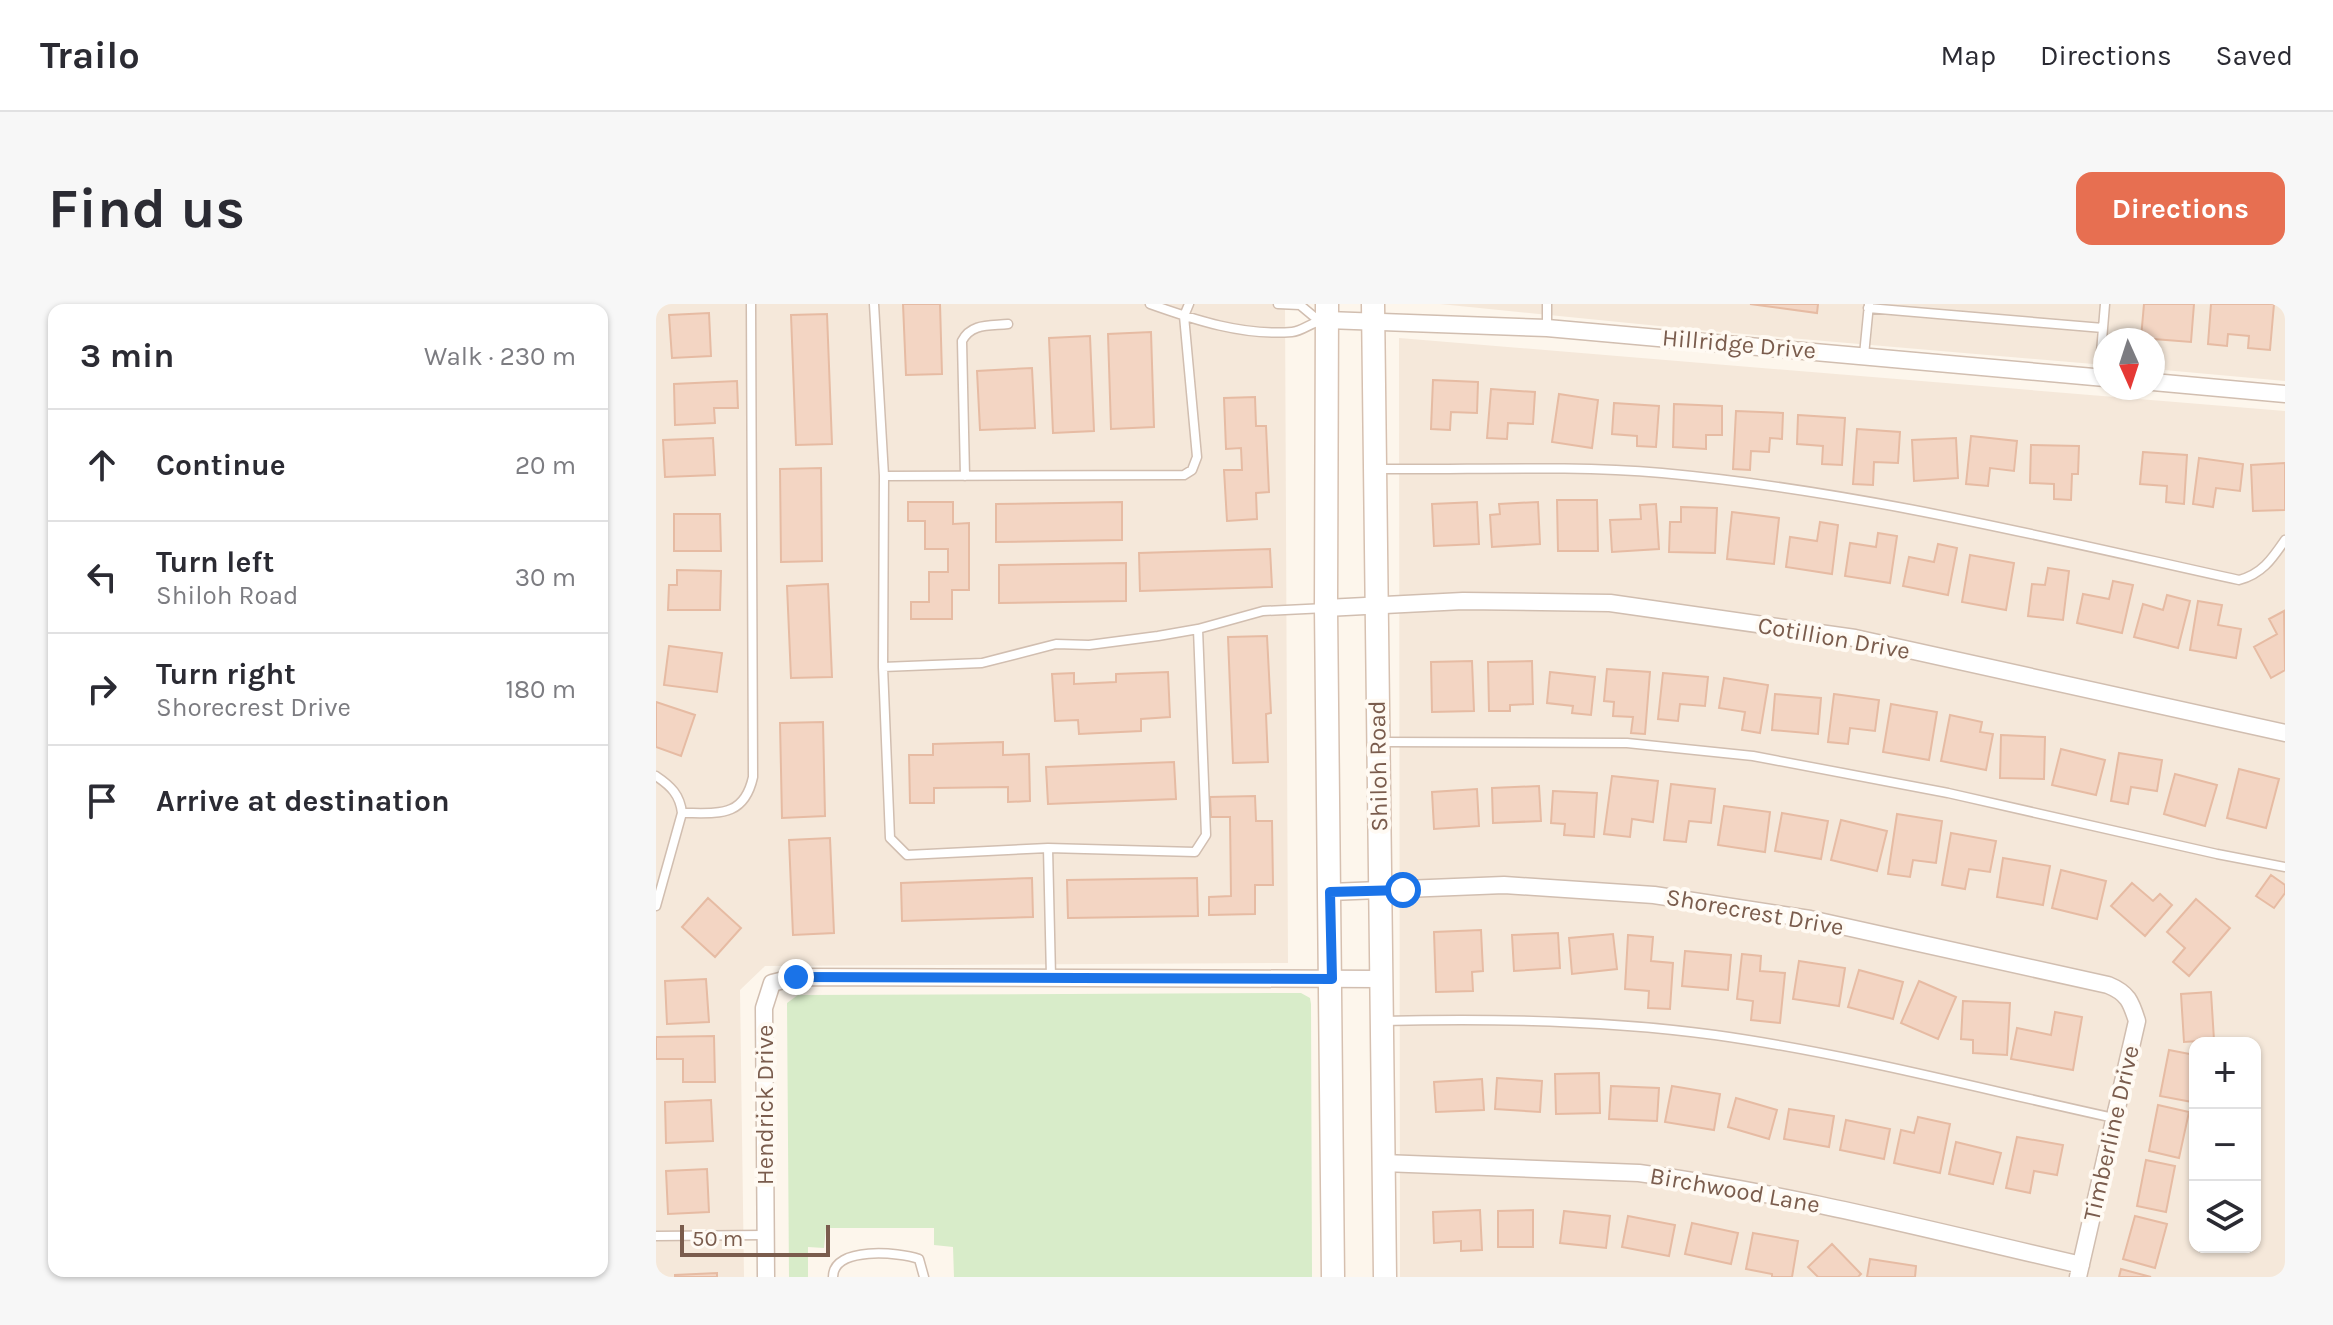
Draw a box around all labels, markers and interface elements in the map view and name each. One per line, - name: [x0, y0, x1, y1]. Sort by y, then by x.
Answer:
- text: Trailo: [40, 33, 140, 78]
- text: Map: [1941, 39, 1996, 72]
- text: Directions: [2040, 39, 2172, 72]
- text: Saved: [2216, 39, 2293, 72]
- button: Directions: [2076, 172, 2285, 245]
- text: Find us: [48, 176, 245, 241]
- street label: Hillridge Drive: [1661, 323, 1817, 365]
- north arrow: [2093, 328, 2165, 400]
- text: 3 min: [80, 336, 174, 376]
- text: Walk · 230 m: [424, 341, 576, 372]
- icon: ahead: [80, 443, 124, 487]
- text: Continue: [156, 447, 286, 483]
- text: 20 m: [515, 450, 576, 481]
- text: Turn left: [156, 544, 274, 580]
- icon: left: [80, 555, 124, 599]
- text: 30 m: [515, 562, 576, 593]
- text: Shiloh Road: [156, 580, 298, 611]
- street label: Cotillion Drive: [1756, 611, 1912, 665]
- text: Turn right: [156, 656, 296, 692]
- icon: right: [80, 667, 124, 711]
- text: 180 m: [506, 674, 576, 705]
- text: Shorecrest Drive: [156, 692, 351, 723]
- street label: Shiloh Road: [1363, 700, 1393, 832]
- icon: arrive: [80, 779, 124, 823]
- text: Arrive at destination: [156, 783, 450, 819]
- route start: [1385, 872, 1421, 908]
- street label: Shorecrest Drive: [1664, 883, 1846, 941]
- route end: [778, 959, 814, 995]
- street label: Hendrick Drive: [751, 1025, 779, 1185]
- map controls: [2189, 1037, 2261, 1253]
- button: +: [2189, 1037, 2261, 1109]
- street label: Timberline Drive: [2077, 1043, 2145, 1223]
- button: −: [2189, 1109, 2261, 1181]
- street label: Birchwood Lane: [1648, 1161, 1822, 1219]
- button: layers: [2189, 1181, 2261, 1253]
- scale bar: [680, 1221, 830, 1257]
- text: 50 m: [692, 1226, 743, 1252]

